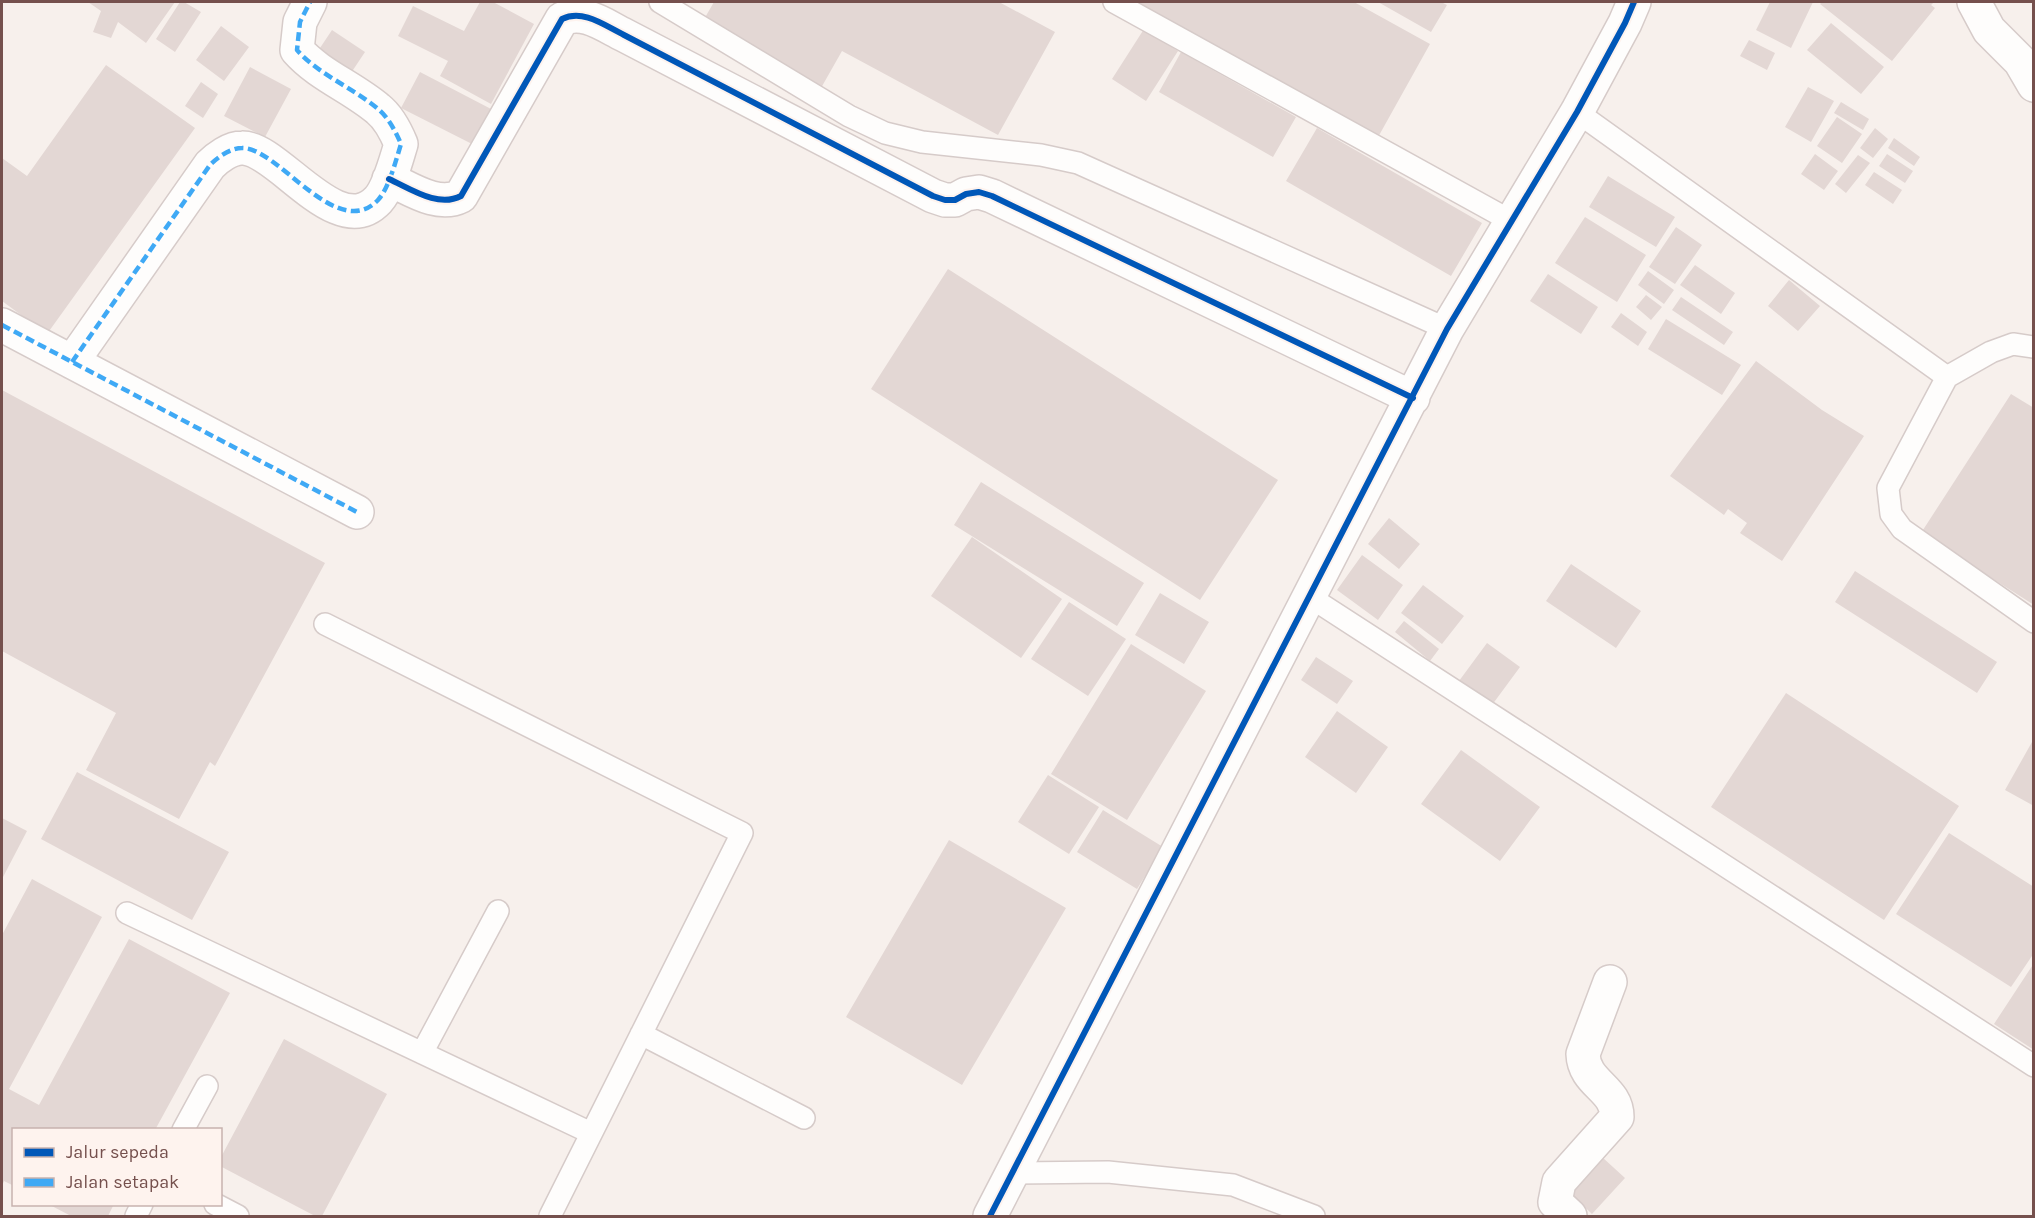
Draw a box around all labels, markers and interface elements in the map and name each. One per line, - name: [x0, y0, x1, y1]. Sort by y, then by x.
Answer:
- legend: [12, 1128, 222, 1206]
- text: Jalur sepeda: [66, 1141, 169, 1163]
- text: Jalan setapak: [66, 1171, 179, 1193]

